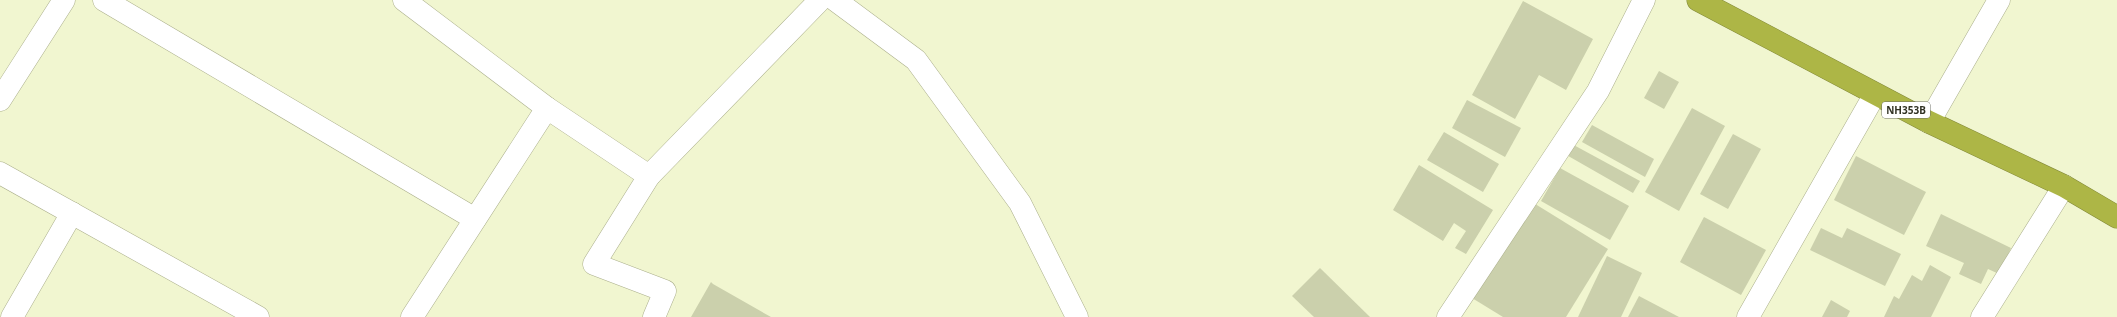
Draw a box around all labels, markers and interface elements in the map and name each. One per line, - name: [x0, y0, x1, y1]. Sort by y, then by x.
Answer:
- road number: NH353B: [1882, 102, 1930, 118]

